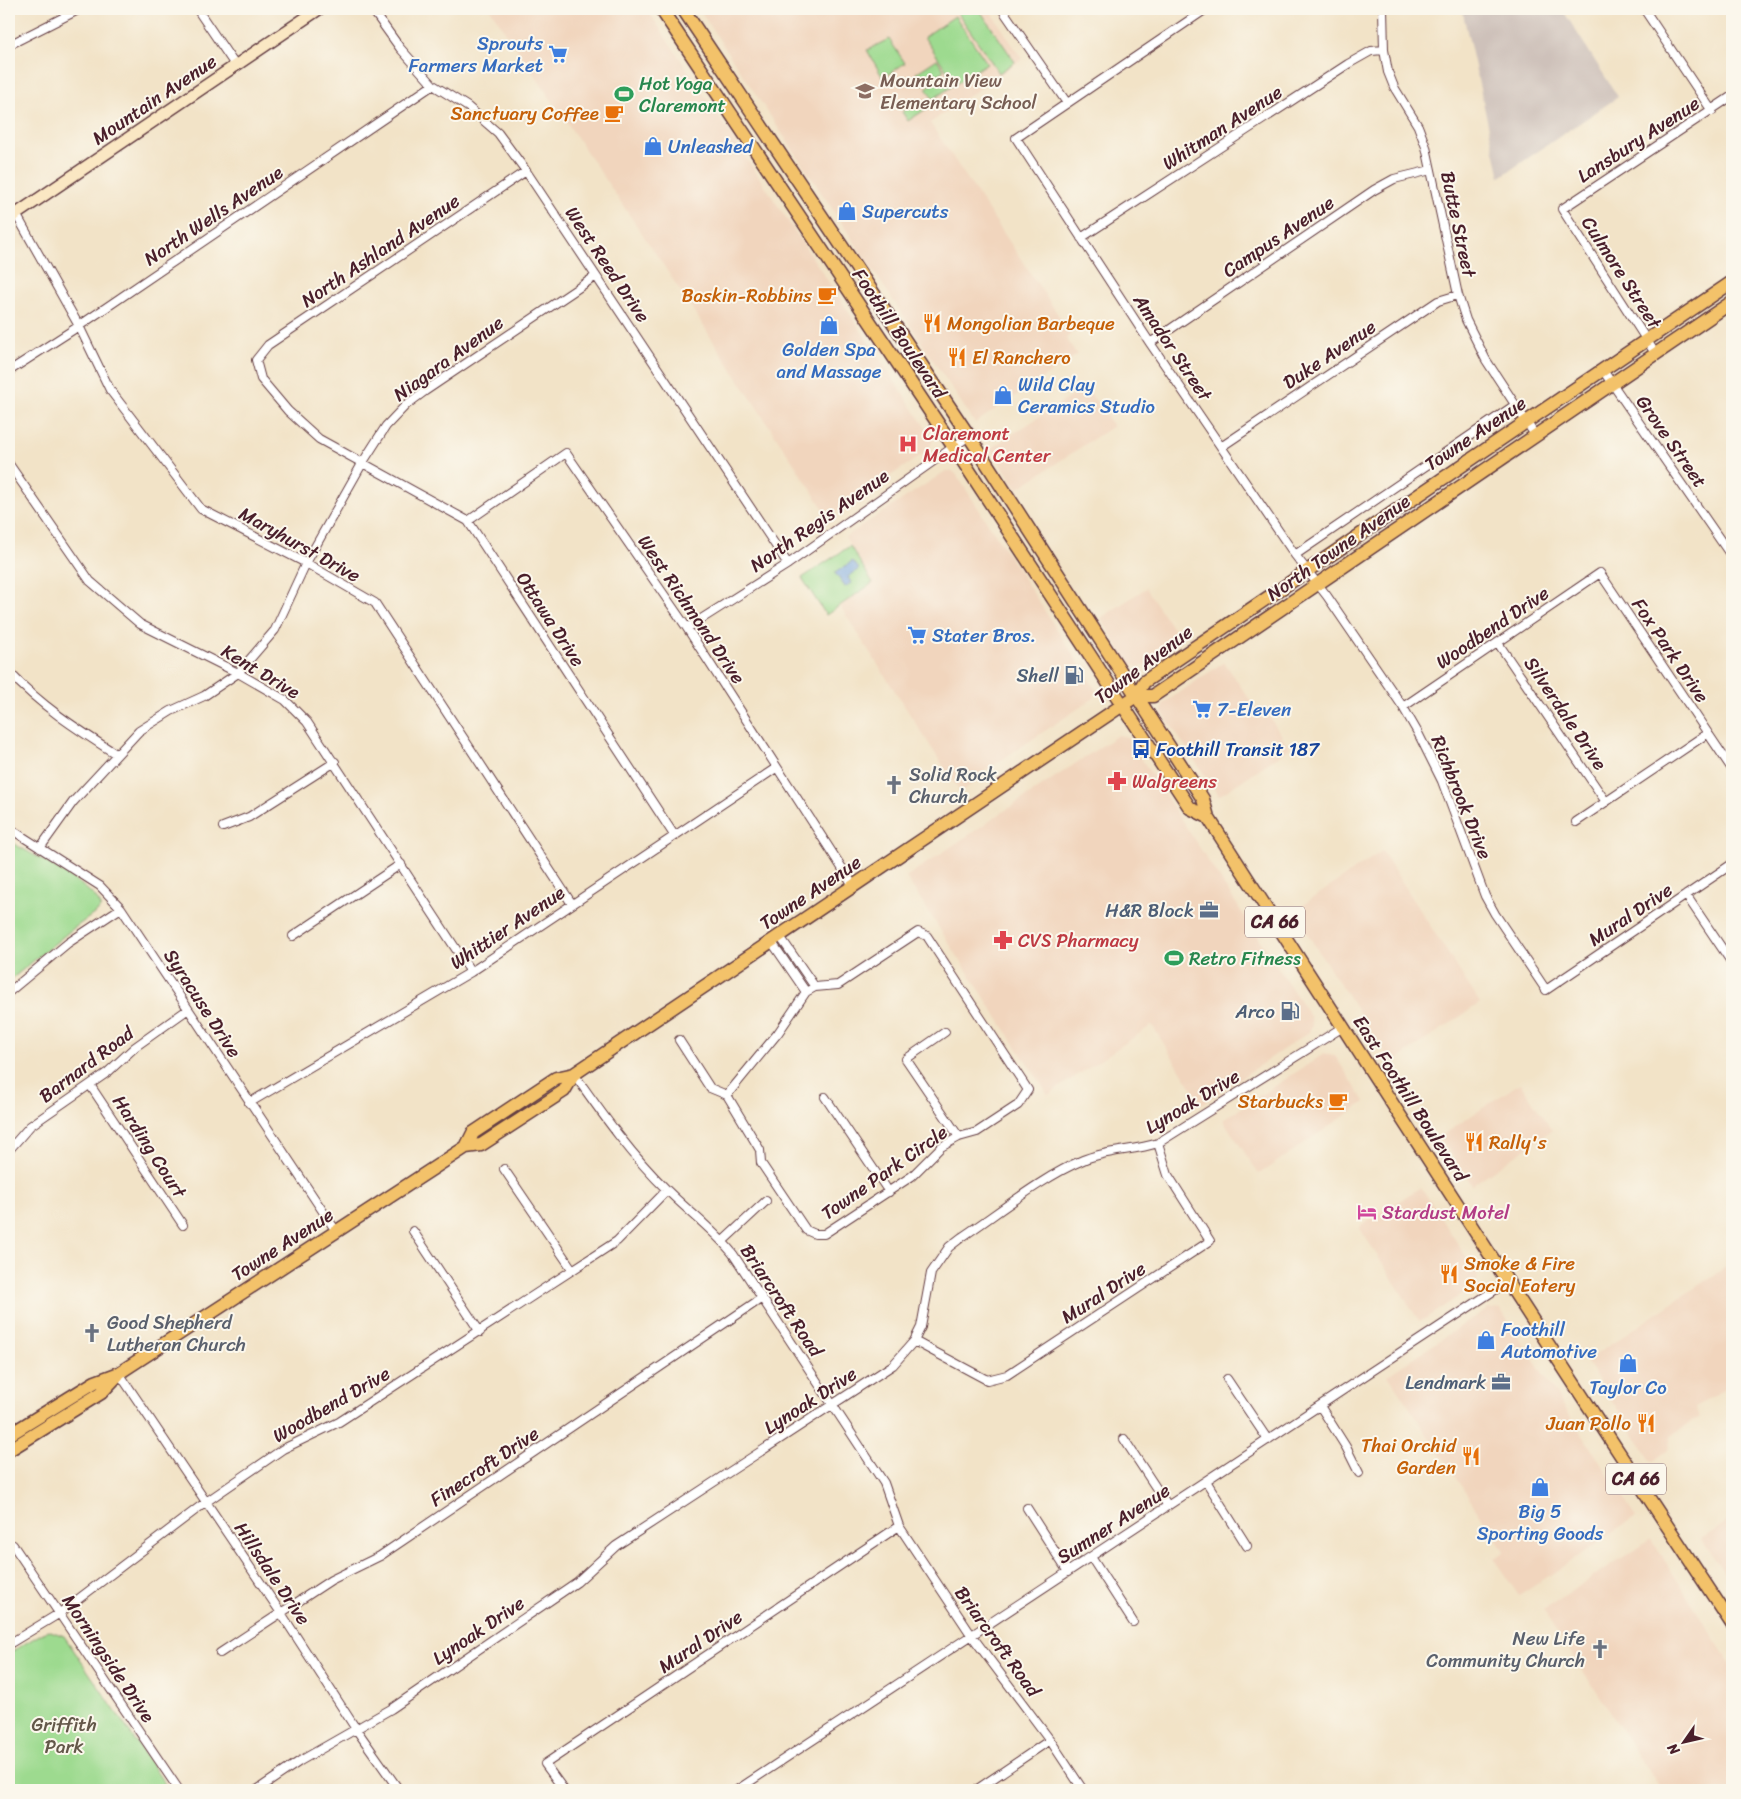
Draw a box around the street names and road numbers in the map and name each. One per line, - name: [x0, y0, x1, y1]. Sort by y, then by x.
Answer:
- street label: Mountain Avenue: [85, 45, 224, 154]
- street label: Whitman Avenue: [1155, 76, 1289, 179]
- street label: Lansbury Avenue: [1570, 87, 1707, 192]
- street label: North Wells Avenue: [137, 156, 290, 275]
- street label: Butte Street: [1431, 168, 1486, 281]
- street label: North Ashland Avenue: [294, 184, 467, 316]
- street label: Campus Avenue: [1215, 186, 1341, 286]
- street label: West Reed Drive: [556, 199, 659, 330]
- street label: Culmore Street: [1573, 209, 1671, 336]
- street label: Foothill Boulevard: [844, 261, 956, 406]
- street label: Amador Street: [1124, 286, 1222, 409]
- street label: Niagara Avenue: [386, 307, 511, 410]
- street label: Duke Avenue: [1276, 311, 1383, 398]
- street label: Towne Avenue: [1417, 387, 1533, 480]
- street label: Grove Street: [1627, 388, 1716, 495]
- street label: North Regis Avenue: [743, 460, 896, 581]
- street label: North Towne Avenue: [1259, 485, 1417, 610]
- street label: Maryhurst Drive: [233, 497, 367, 592]
- street label: West Richmond Drive: [629, 528, 754, 691]
- street label: Ottawa Drive: [507, 565, 594, 674]
- street label: Woodbend Drive: [1429, 577, 1556, 678]
- street label: Fox Park Drive: [1623, 591, 1718, 710]
- street label: Towne Avenue: [1087, 616, 1200, 713]
- street label: Kent Drive: [215, 635, 307, 708]
- street label: Silverdale Drive: [1515, 650, 1616, 777]
- street label: Richbrook Drive: [1422, 730, 1502, 864]
- street label: Towne Avenue: [752, 846, 868, 939]
- street label: Mural Drive: [1581, 874, 1680, 955]
- street label: Whittier Avenue: [443, 876, 572, 978]
- road number: CA 66: [1245, 906, 1305, 938]
- street label: Syracuse Drive: [155, 942, 250, 1065]
- street label: East Foothill Boulevard: [1344, 1008, 1478, 1190]
- street label: Barnard Road: [32, 1017, 142, 1111]
- street label: Lynoak Drive: [1138, 1060, 1246, 1143]
- street label: Harding Court: [104, 1088, 196, 1206]
- street label: Towne Park Circle: [814, 1116, 955, 1229]
- street label: Towne Avenue: [224, 1199, 341, 1290]
- street label: Briarcroft Road: [731, 1237, 833, 1365]
- street label: Mural Drive: [1054, 1252, 1153, 1333]
- street label: Woodbend Drive: [266, 1357, 397, 1452]
- street label: Lynoak Drive: [757, 1358, 864, 1443]
- street label: Finecroft Drive: [423, 1417, 546, 1515]
- road number: CA 66: [1606, 1464, 1666, 1495]
- street label: Sumner Avenue: [1050, 1474, 1177, 1573]
- street label: Hillsdale Drive: [226, 1515, 320, 1632]
- street label: Briarcroft Road: [946, 1579, 1051, 1705]
- street label: Morningside Drive: [53, 1587, 164, 1729]
- street label: Lynoak Drive: [425, 1587, 532, 1674]
- street label: Mural Drive: [651, 1601, 750, 1682]

